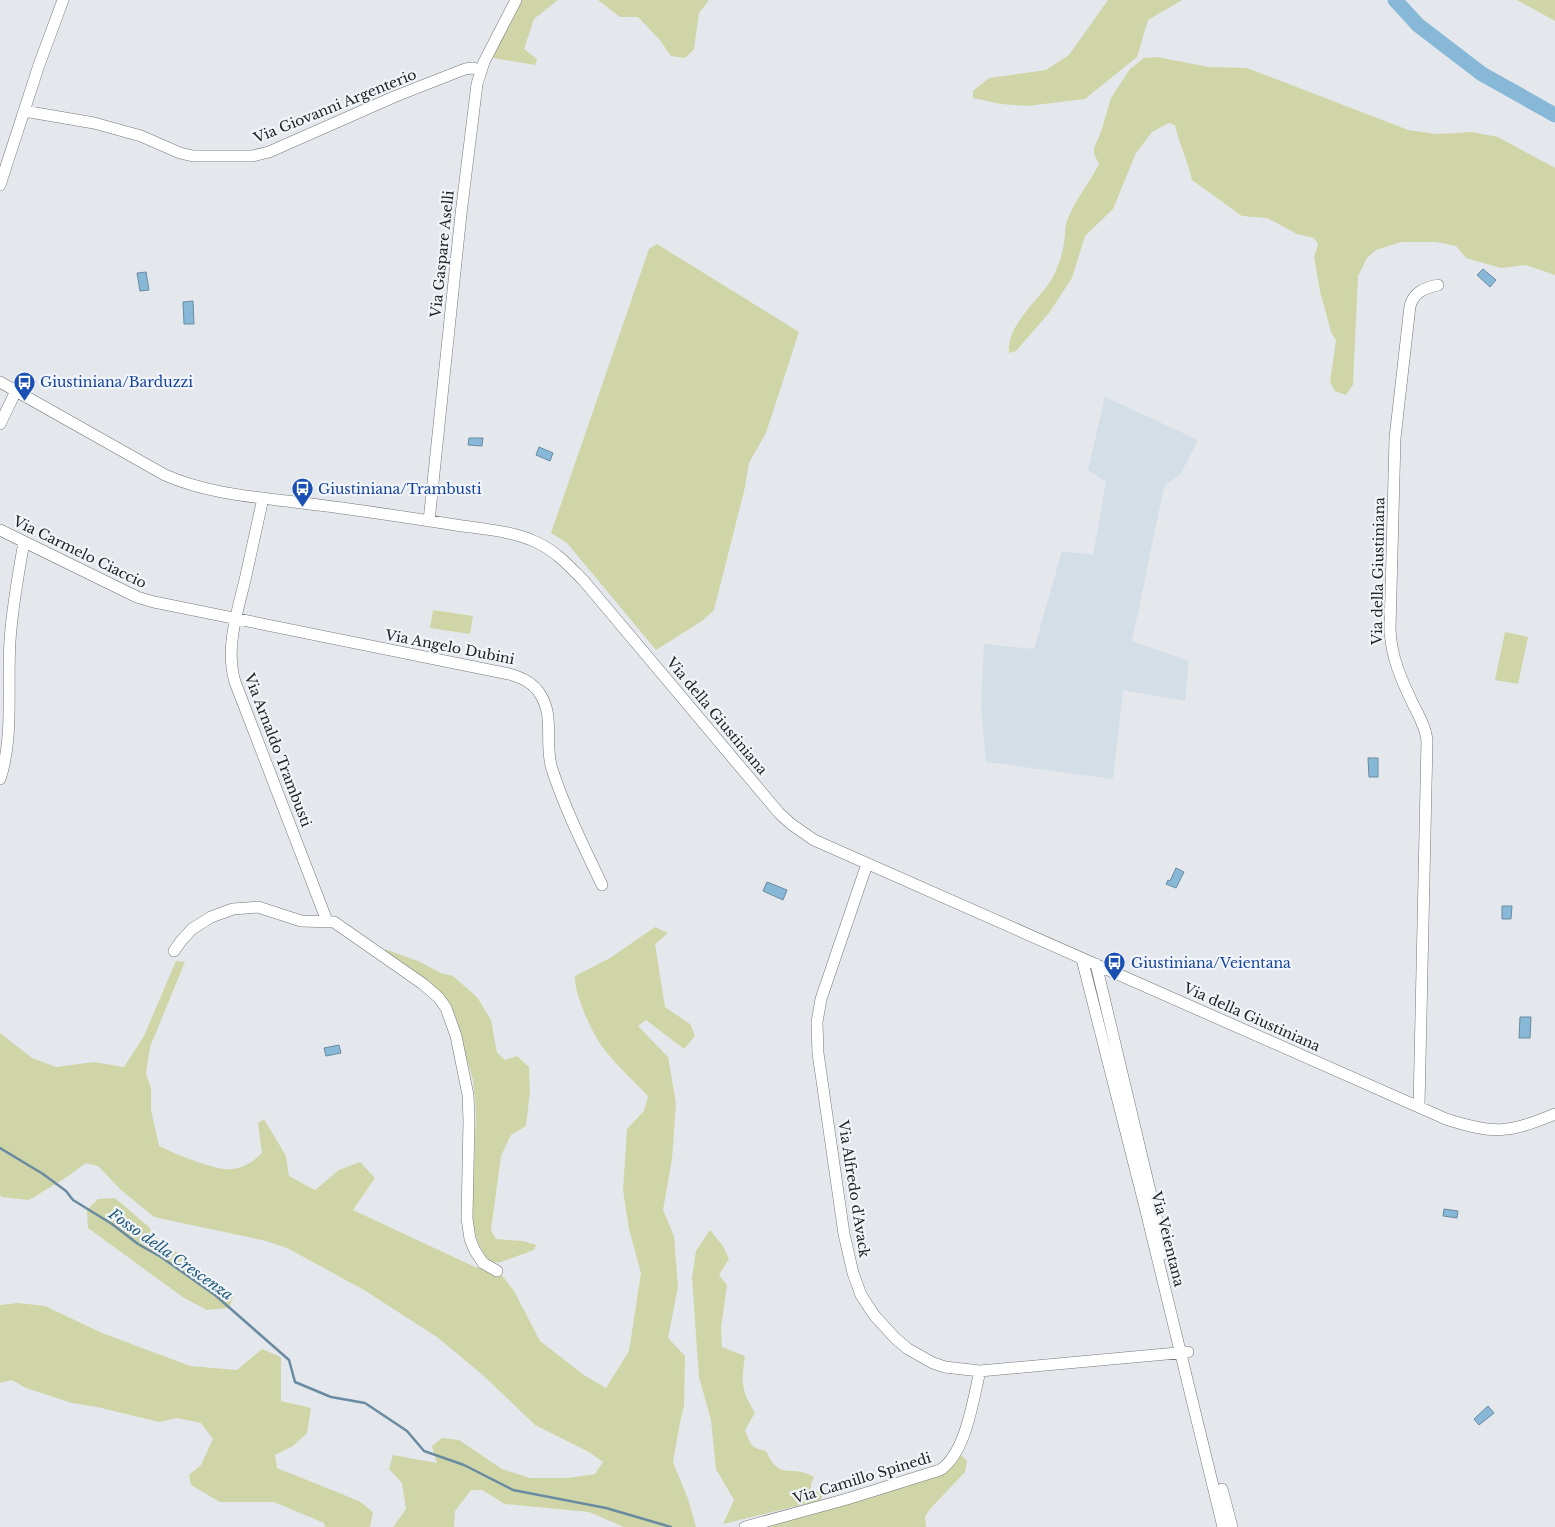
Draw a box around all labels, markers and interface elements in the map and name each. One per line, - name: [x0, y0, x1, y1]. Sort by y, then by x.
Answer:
- street label: Via Giovanni Argenterio: [250, 65, 419, 147]
- street label: Via Gaspare Aselli: [426, 189, 458, 320]
- bus stop icon: Giustiniana/Barduzzi: [12, 370, 36, 401]
- place label: Giustiniana/Barduzzi: [40, 373, 193, 391]
- bus stop icon: Giustiniana/Trambusti: [290, 477, 314, 508]
- place label: Giustiniana/Trambusti: [318, 480, 482, 498]
- street label: Via della Giustiniana: [1368, 497, 1388, 646]
- street label: Via Carmelo Ciaccio: [9, 511, 150, 592]
- street label: Via Angelo Dubini: [383, 625, 516, 668]
- street label: Via della Giustiniana: [662, 653, 772, 779]
- street label: Via Arnaldo Trambusti: [240, 670, 316, 829]
- bus stop icon: Giustiniana/Veientana: [1103, 951, 1127, 982]
- place label: Giustiniana/Veientana: [1131, 954, 1291, 972]
- street label: Via della Giustiniana: [1180, 978, 1323, 1055]
- street label: Via Alfredo d'Avack: [834, 1118, 874, 1259]
- street label: Via Veientana: [1147, 1189, 1189, 1289]
- water label: Fosso della Crescenza: [104, 1203, 237, 1304]
- street label: Via Camillo Spinedi: [790, 1448, 933, 1508]

